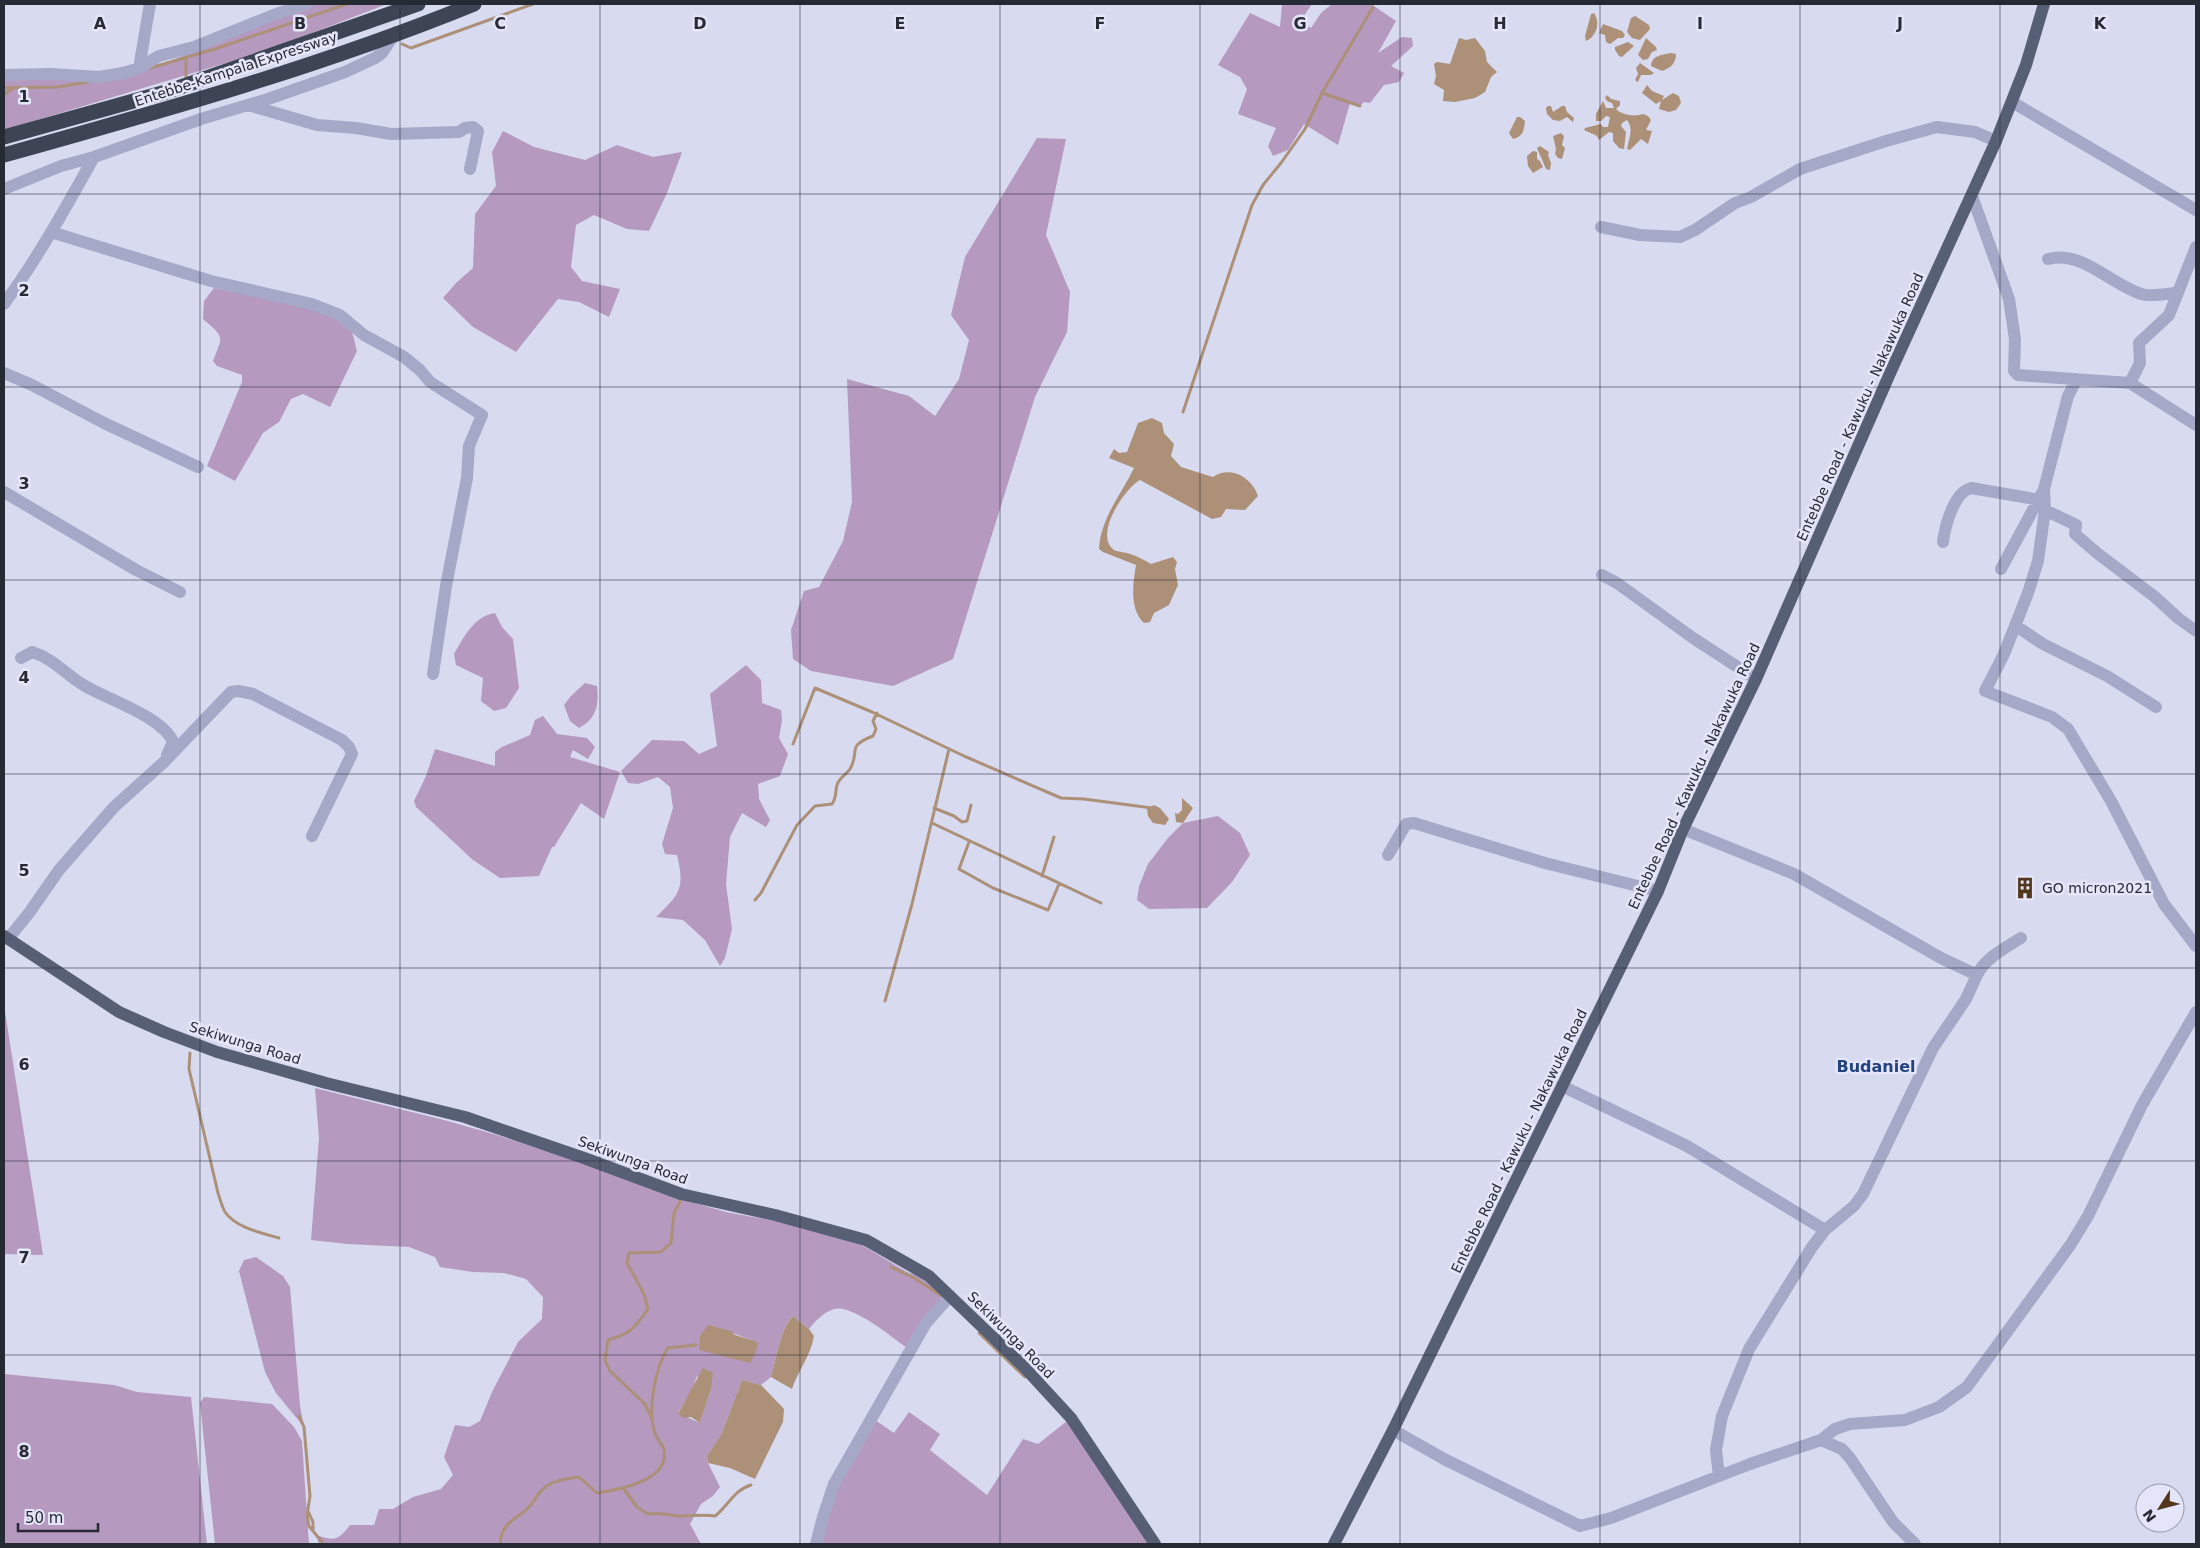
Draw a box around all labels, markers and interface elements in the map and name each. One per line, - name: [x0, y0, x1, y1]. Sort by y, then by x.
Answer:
- text: A: [94, 14, 107, 33]
- text: B: [294, 14, 306, 33]
- text: C: [494, 14, 506, 33]
- text: D: [693, 14, 707, 33]
- text: E: [895, 14, 905, 33]
- text: F: [1095, 14, 1105, 33]
- text: G: [1293, 14, 1307, 33]
- text: H: [1493, 14, 1507, 33]
- text: I: [1697, 14, 1703, 33]
- text: J: [1896, 14, 1903, 33]
- text: K: [2094, 14, 2107, 33]
- street label: Entebbe-Kampala Expressway: [133, 29, 339, 109]
- text: 1: [18, 87, 30, 106]
- street label: Entebbe Road - Kawuku - Nakawuka Road: [1793, 270, 1927, 544]
- text: 2: [18, 281, 30, 300]
- text: 3: [18, 474, 30, 493]
- street label: Entebbe Road - Kawuku - Nakawuka Road: [1625, 640, 1763, 912]
- text: 4: [18, 668, 30, 687]
- text: 5: [18, 861, 30, 880]
- building icon: GO micron2021: [2012, 875, 2038, 901]
- place label: GO micron2021: [2042, 880, 2152, 896]
- street label: Entebbe Road - Kawuku - Nakawuka Road: [1448, 1006, 1590, 1276]
- street label: Sekiwunga Road: [187, 1018, 303, 1068]
- text: 6: [18, 1055, 30, 1074]
- district label: Budaniel: [1836, 1057, 1916, 1076]
- street label: Sekiwunga Road: [576, 1133, 690, 1187]
- text: 7: [18, 1248, 30, 1267]
- street label: Sekiwunga Road: [964, 1288, 1058, 1382]
- text: 8: [18, 1442, 30, 1461]
- north arrow: [2135, 1483, 2185, 1533]
- scale bar: [18, 1500, 98, 1532]
- text: N: [2140, 1506, 2159, 1525]
- text: 50 m: [25, 1509, 63, 1527]

